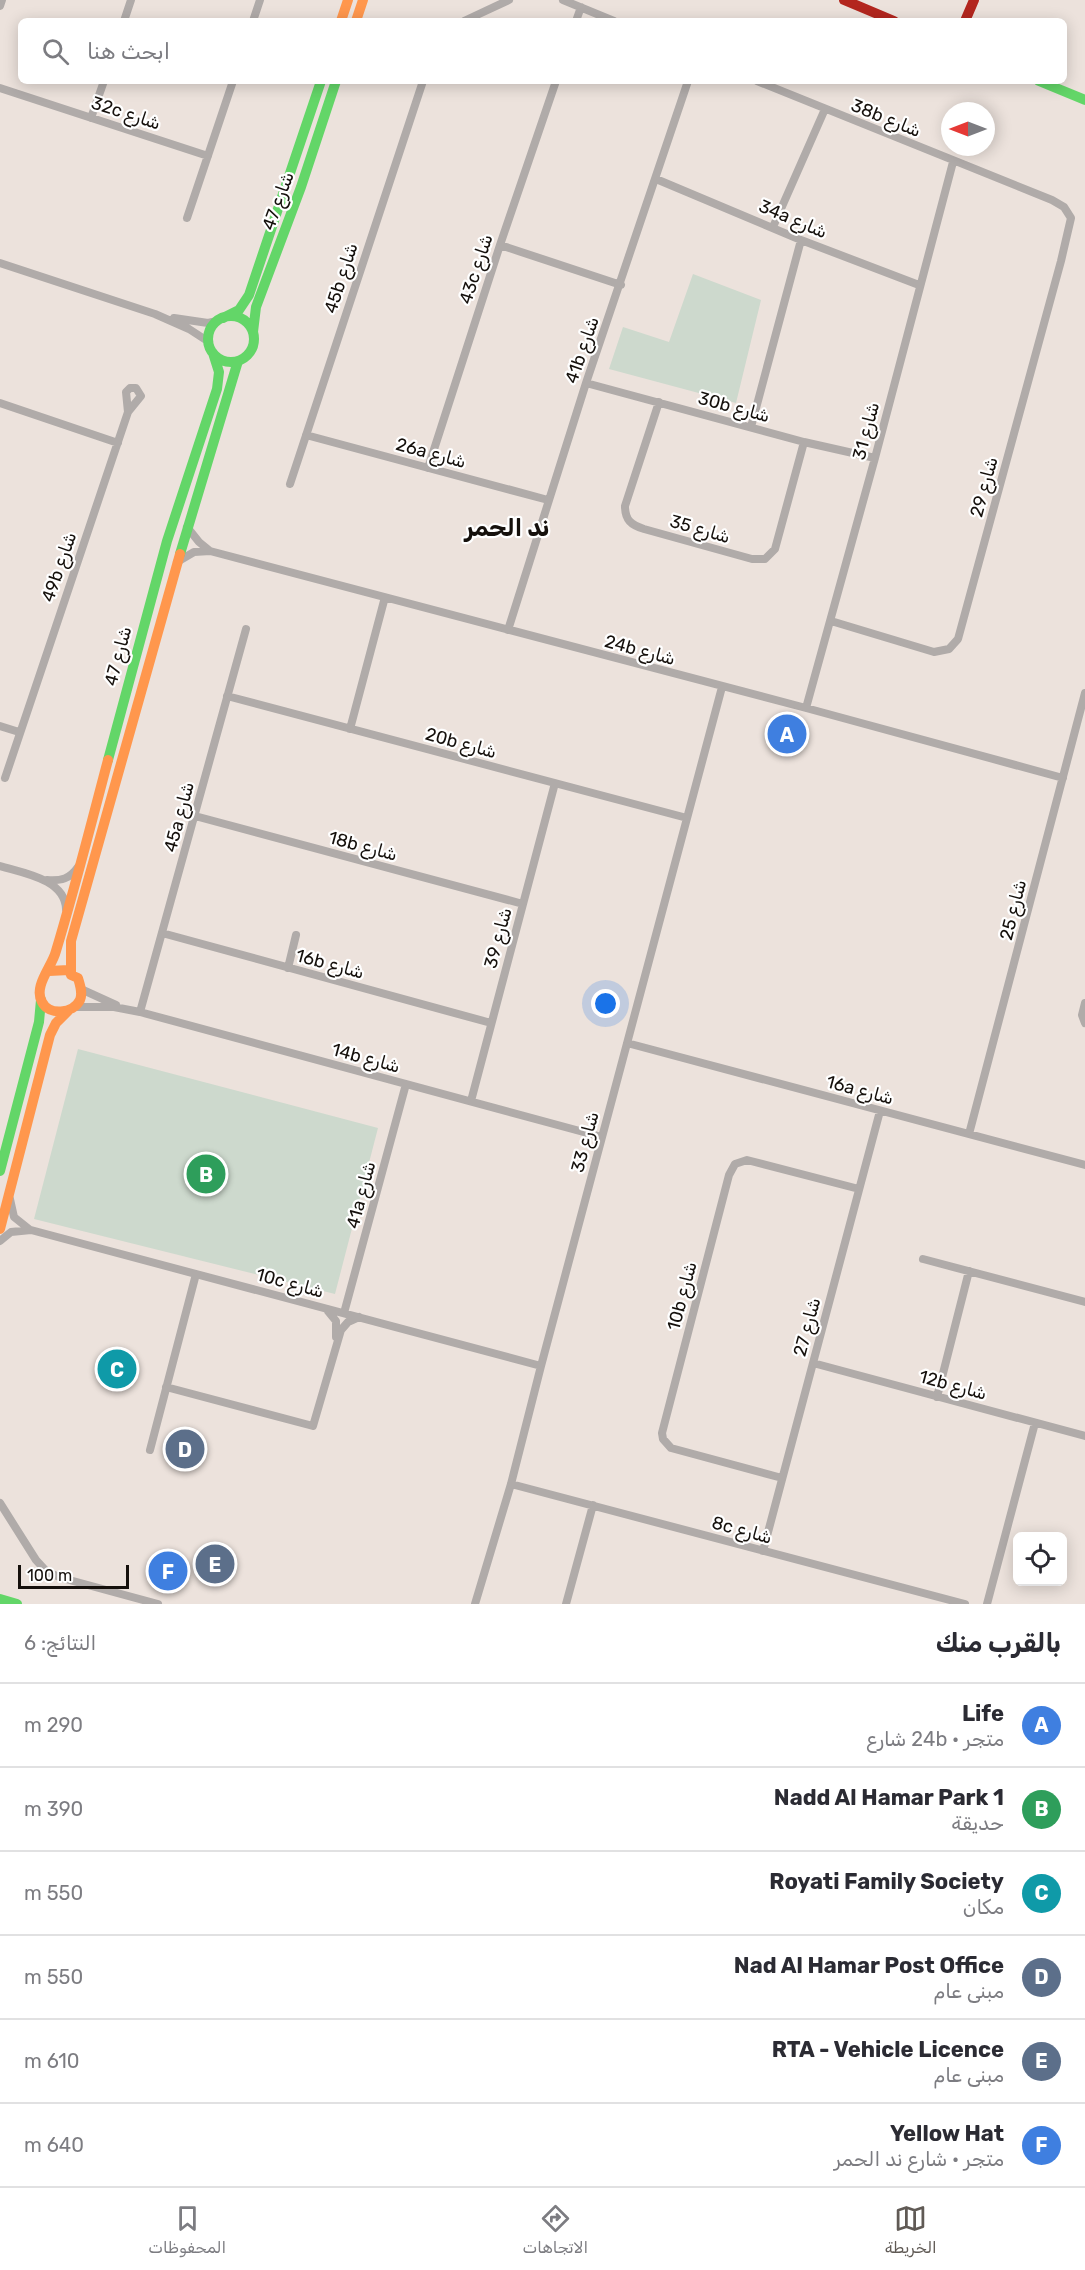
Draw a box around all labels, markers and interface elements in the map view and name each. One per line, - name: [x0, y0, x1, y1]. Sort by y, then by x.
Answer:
- search box: [18, 18, 1067, 84]
- icon: search: [39, 35, 72, 68]
- text: ابحث هنا: [87, 38, 170, 65]
- street label: 32c شارع: [88, 91, 163, 135]
- street label: 38b شارع: [848, 94, 924, 143]
- north arrow: [941, 102, 995, 156]
- street label: شارع 47: [257, 169, 300, 234]
- street label: 34a شارع: [755, 195, 831, 244]
- street label: 43c شارع: [454, 231, 499, 307]
- street label: 45b شارع: [319, 240, 364, 316]
- street label: 41b شارع: [560, 314, 605, 387]
- street label: 30b شارع: [696, 387, 772, 428]
- street label: شارع 31: [848, 400, 885, 463]
- street label: 26a شارع: [393, 433, 468, 474]
- street label: شارع 29: [965, 454, 1004, 520]
- street label: شارع 35: [667, 510, 733, 549]
- district label: ند الحمر: [463, 514, 549, 542]
- street label: 49b شارع: [37, 529, 82, 605]
- street label: شارع 47: [100, 624, 137, 688]
- street label: 24b شارع: [602, 630, 678, 671]
- pin: A: [768, 712, 806, 756]
- street label: 20b شارع: [423, 723, 499, 764]
- street label: 45a شارع: [159, 779, 200, 855]
- street label: 18b شارع: [326, 826, 400, 867]
- street label: شارع 25: [995, 877, 1032, 943]
- street label: شارع 39: [479, 905, 518, 971]
- street label: 16b شارع: [293, 944, 366, 985]
- your location: [591, 989, 620, 1018]
- street label: 14b شارع: [329, 1038, 403, 1079]
- street label: 16a شارع: [824, 1070, 896, 1110]
- street label: شارع 33: [566, 1109, 605, 1175]
- pin: B: [186, 1152, 226, 1196]
- street label: 41a شارع: [341, 1159, 381, 1231]
- street label: 10b شارع: [662, 1259, 703, 1333]
- street label: 10c شارع: [253, 1263, 326, 1304]
- street label: شارع 27: [789, 1295, 826, 1359]
- pin: C: [98, 1346, 136, 1392]
- street label: 12b شارع: [916, 1365, 989, 1406]
- pin: D: [166, 1426, 204, 1472]
- street label: 8c شارع: [709, 1511, 775, 1550]
- map controls: [1013, 1532, 1067, 1586]
- button: locate: [1013, 1532, 1067, 1586]
- pin: E: [196, 1542, 234, 1586]
- pin: F: [148, 1548, 188, 1594]
- scale bar: [18, 1562, 129, 1590]
- text: 100 m: [27, 1566, 72, 1585]
- text: بالقرب منك: [936, 1628, 1061, 1659]
- text: النتائج: 6: [24, 1631, 96, 1655]
- text: Life: [962, 1700, 1004, 1727]
- text: 290 m: [24, 1713, 83, 1737]
- text: A: [1034, 1713, 1049, 1737]
- text: متجر · 24b شارع: [866, 1727, 1004, 1751]
- text: Nadd Al Hamar Park 1: [774, 1784, 1004, 1811]
- text: 390 m: [24, 1797, 83, 1821]
- text: B: [1034, 1797, 1049, 1821]
- text: حديقة: [951, 1811, 1004, 1835]
- text: Royati Family Society: [769, 1868, 1004, 1895]
- text: 550 m: [24, 1881, 83, 1905]
- text: C: [1034, 1881, 1049, 1905]
- text: مكان: [963, 1895, 1004, 1919]
- text: Nad Al Hamar Post Office: [734, 1952, 1004, 1979]
- text: 550 m: [24, 1965, 83, 1989]
- text: D: [1034, 1965, 1049, 1989]
- text: مبنى عام: [934, 1979, 1004, 2003]
- text: RTA - Vehicle Licence: [772, 2036, 1004, 2063]
- text: 610 m: [24, 2049, 80, 2073]
- text: E: [1035, 2049, 1048, 2073]
- text: مبنى عام: [934, 2063, 1004, 2087]
- text: Yellow Hat: [890, 2120, 1004, 2147]
- text: 640 m: [24, 2133, 84, 2157]
- text: F: [1035, 2133, 1048, 2157]
- text: متجر · شارع ند الحمر: [834, 2147, 1004, 2171]
- tab: المحفوظات: [148, 2202, 226, 2257]
- tab: الاتجاهات: [523, 2202, 588, 2257]
- tab: الخريطة: [885, 2202, 937, 2257]

